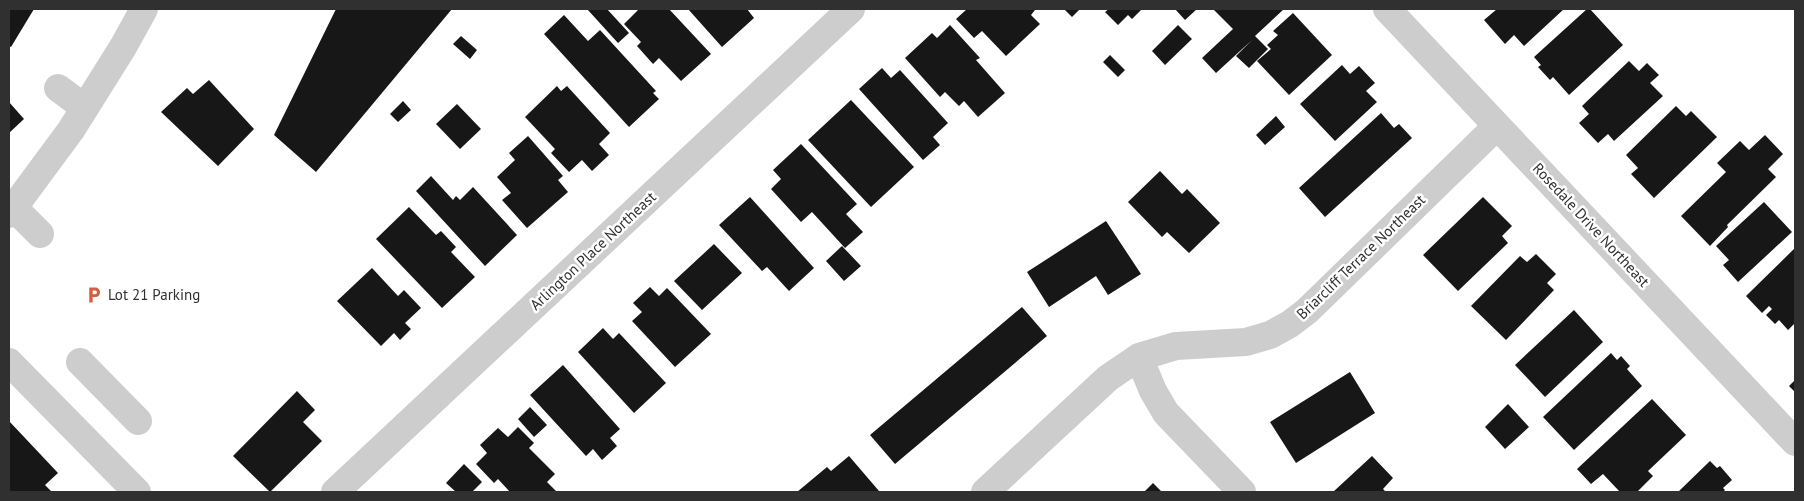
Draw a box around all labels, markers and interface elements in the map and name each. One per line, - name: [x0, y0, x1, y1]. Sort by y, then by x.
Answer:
- street label: Rosedale Drive Northeast: [1529, 159, 1654, 291]
- street label: Arlington Place Northeast: [526, 187, 660, 314]
- street label: Briarcliff Terrace Northeast: [1292, 190, 1429, 323]
- parking icon: Lot 21 Parking: [84, 285, 104, 305]
- place label: Lot 21 Parking: [108, 285, 200, 304]

